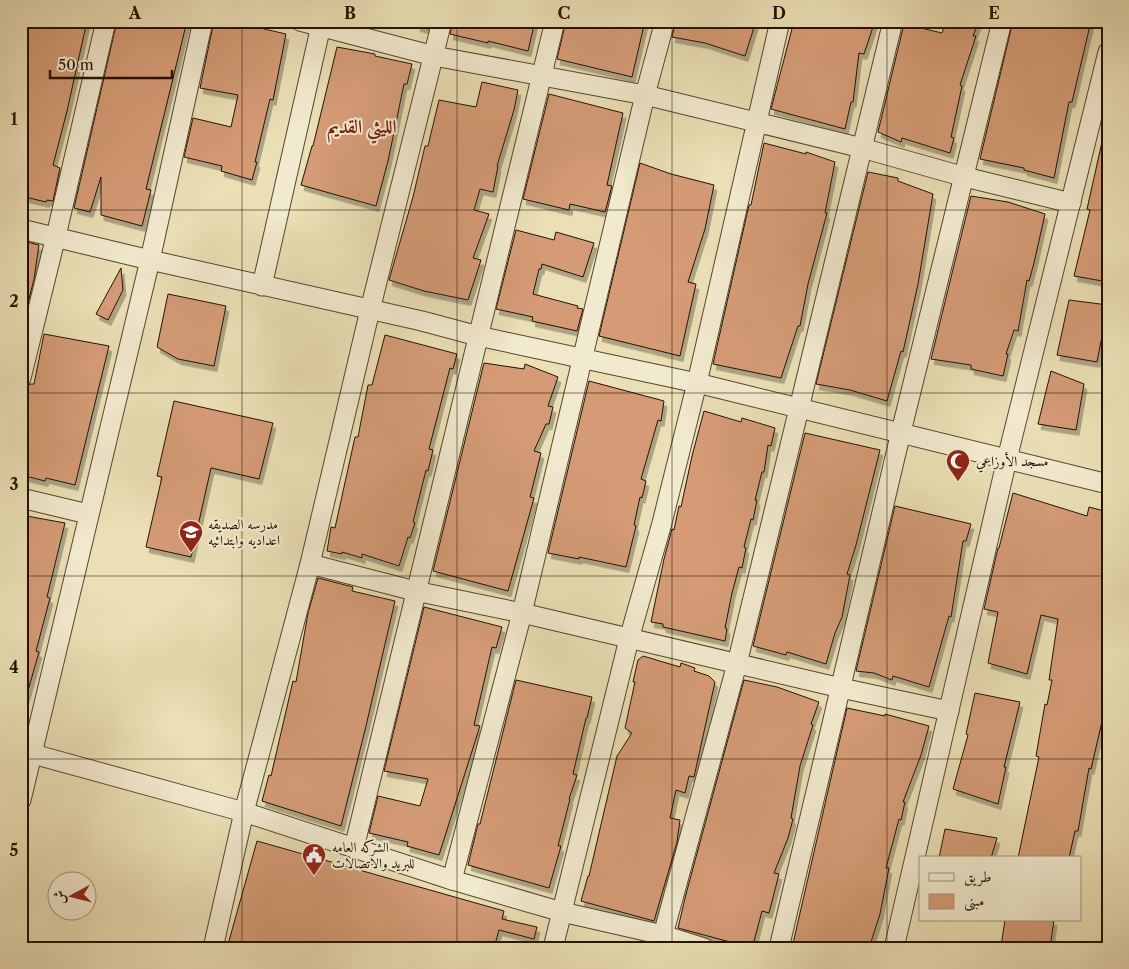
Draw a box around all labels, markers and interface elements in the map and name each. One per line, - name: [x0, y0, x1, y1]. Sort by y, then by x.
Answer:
- text: A: [128, 3, 142, 23]
- text: B: [344, 3, 356, 23]
- text: C: [558, 3, 570, 23]
- text: D: [772, 3, 786, 23]
- text: E: [988, 3, 1000, 23]
- scale bar: [50, 48, 172, 80]
- text: 50 m: [58, 55, 94, 74]
- text: 1: [10, 109, 18, 129]
- district label: الليثي القديم: [327, 115, 397, 144]
- text: 2: [9, 291, 19, 311]
- mosque icon: مسجد الأوزاعي: [945, 448, 971, 482]
- place label: مسجد الأوزاعي: [976, 451, 1048, 473]
- text: 3: [9, 474, 19, 494]
- place label: مدرسه الصديقه اعداديه وابتدائيه: [208, 515, 280, 549]
- school or university icon: مدرسه الصديقه اعداديه وابتدائيه: [178, 519, 204, 553]
- text: 4: [9, 657, 19, 677]
- place label: الشركه العامه للبريد والاتصالات: [332, 838, 415, 872]
- text: 5: [10, 840, 19, 860]
- public building icon: الشركه العامه للبريد والاتصالات: [301, 842, 327, 876]
- legend: [919, 856, 1082, 922]
- text: طريق: [964, 867, 991, 887]
- north arrow: [48, 872, 98, 922]
- text: ش: [49, 889, 69, 906]
- text: مبنى: [964, 891, 984, 912]

